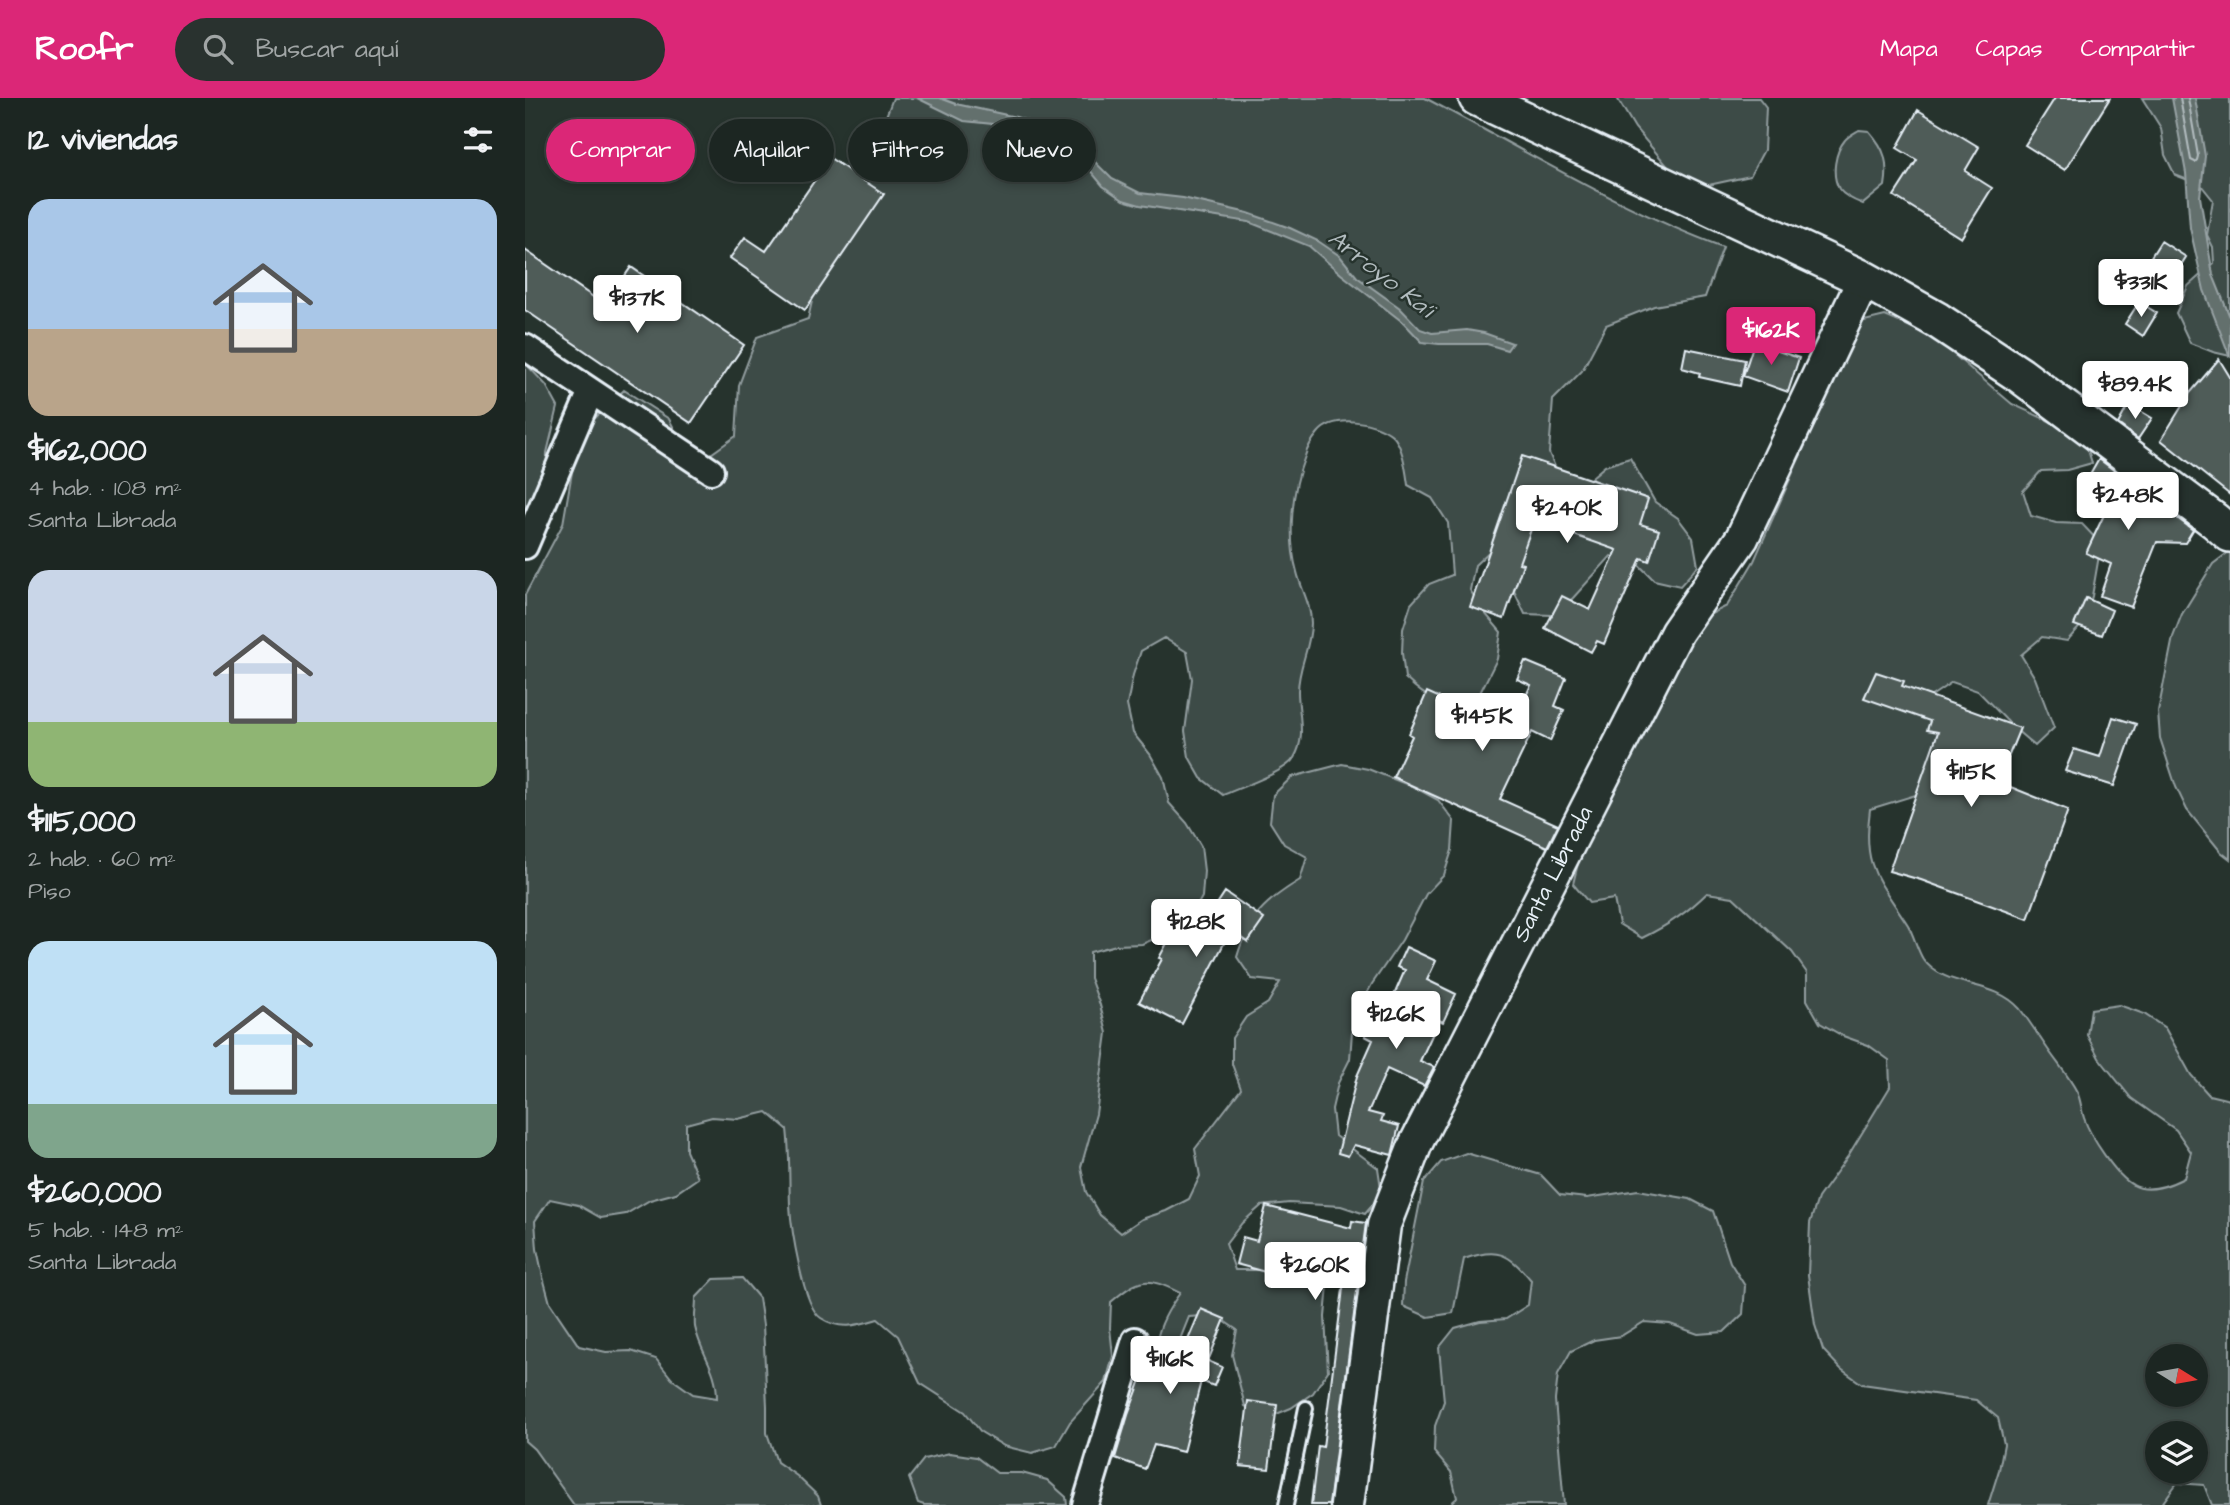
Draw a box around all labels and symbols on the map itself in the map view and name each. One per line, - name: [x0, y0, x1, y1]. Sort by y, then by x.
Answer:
- water label: Arroyo Ka'i: [1321, 222, 1444, 328]
- pin: $331K: [2092, 260, 2190, 319]
- pin: $137K: [588, 275, 686, 335]
- pin: $162K: [1722, 308, 1820, 367]
- pin: $89.4K: [2078, 362, 2192, 421]
- pin: $248K: [2079, 472, 2177, 532]
- pin: $240K: [1518, 486, 1616, 545]
- pin: $145K: [1433, 694, 1531, 753]
- pin: $115K: [1922, 750, 2020, 809]
- street label: Santa Librada: [1505, 800, 1601, 947]
- pin: $128K: [1147, 900, 1245, 959]
- pin: $126K: [1347, 992, 1445, 1051]
- pin: $260K: [1266, 1242, 1364, 1302]
- pin: $116K: [1121, 1336, 1219, 1396]
- north arrow: [2145, 1344, 2209, 1407]

